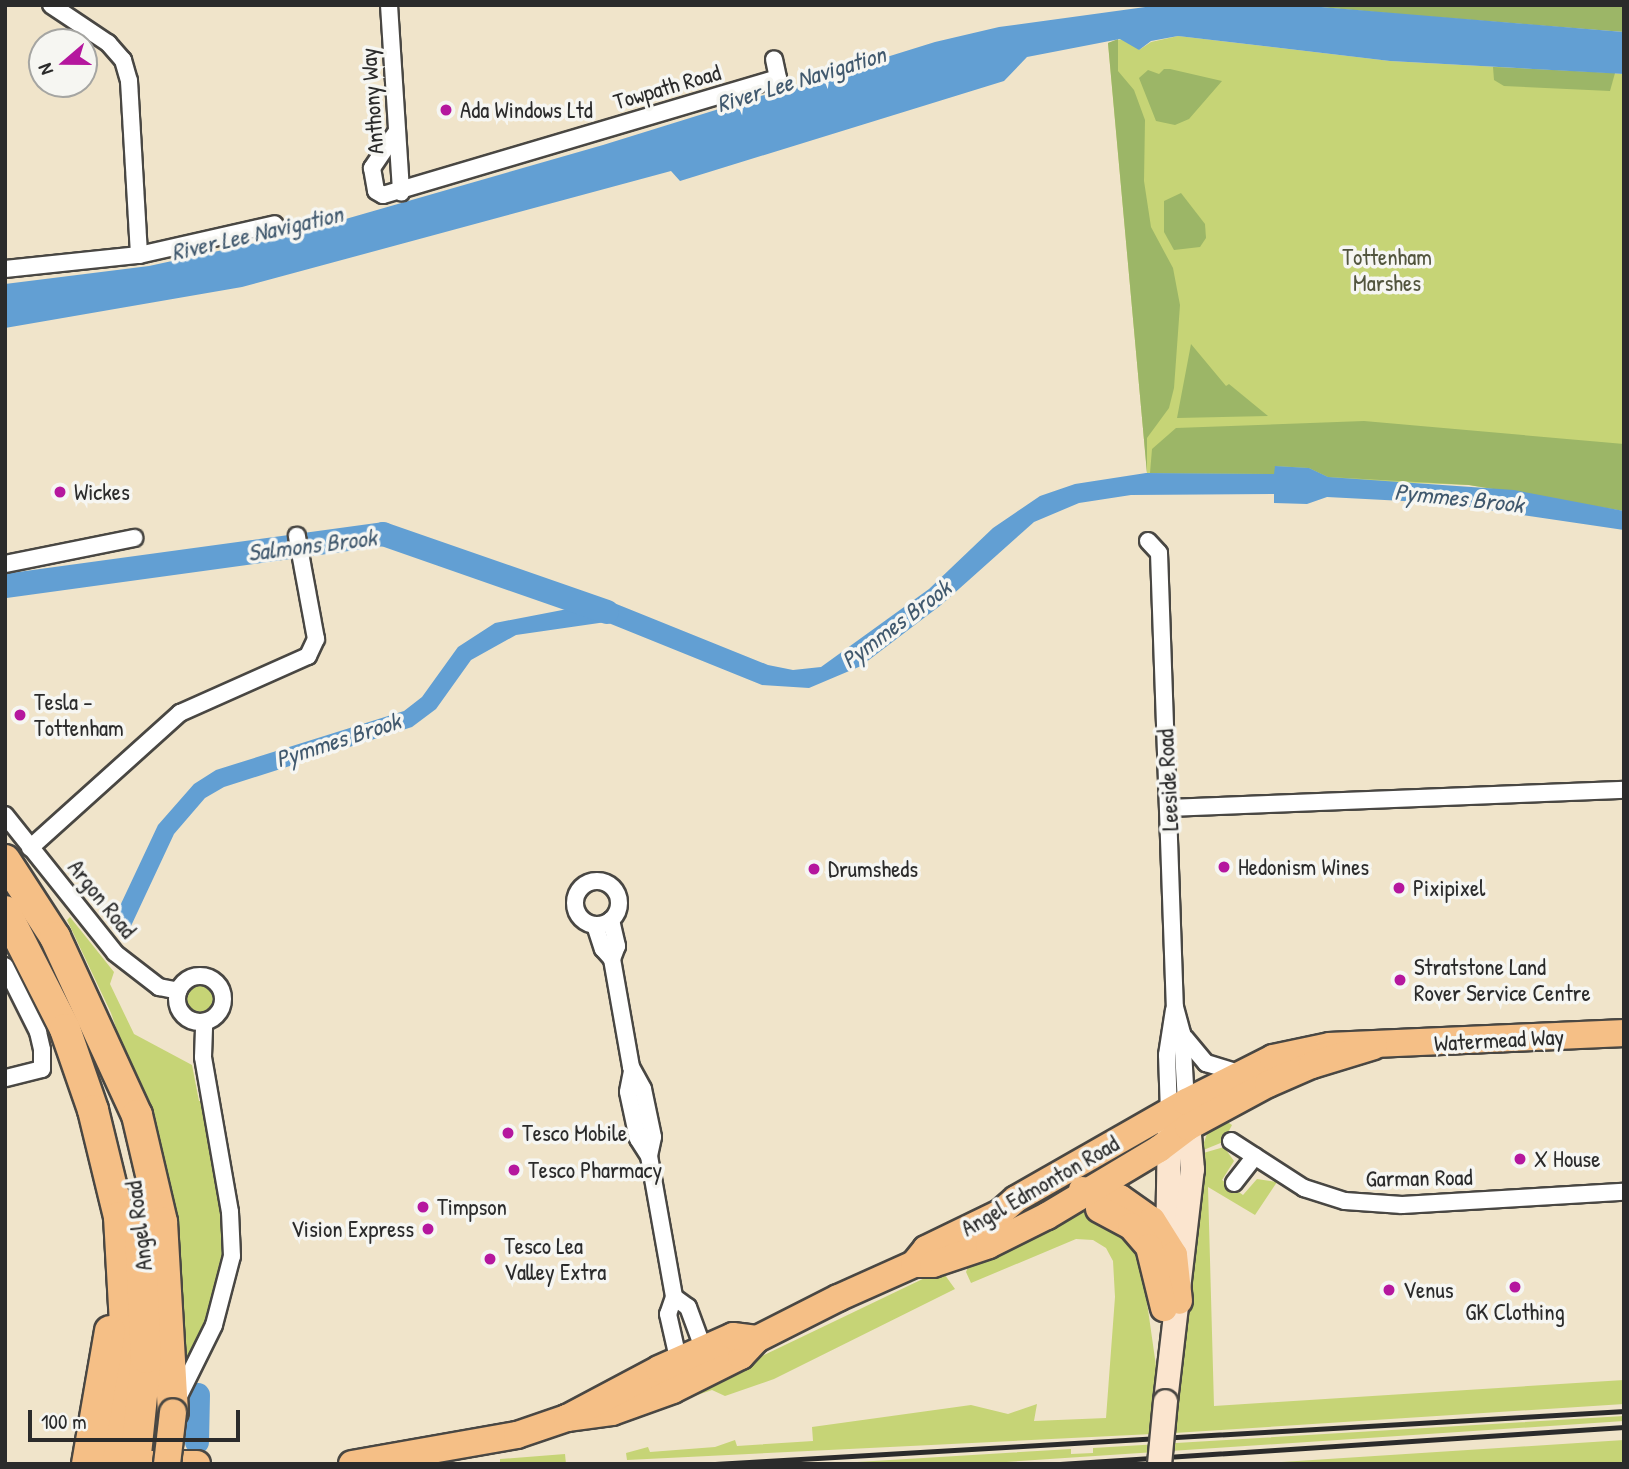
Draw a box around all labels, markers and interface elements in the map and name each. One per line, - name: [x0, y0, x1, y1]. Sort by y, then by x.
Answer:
- north arrow: [28, 28, 98, 98]
- water label: River Lee Navigation: [713, 40, 889, 118]
- street label: Anthony Way: [355, 47, 389, 155]
- street label: Towpath Road: [610, 59, 724, 115]
- text: N: [31, 60, 59, 79]
- place label: Ada Windows Ltd: [460, 96, 593, 124]
- marker: Ada Windows Ltd: [438, 102, 454, 118]
- water label: River Lee Navigation: [168, 199, 346, 267]
- park label: Tottenham Marshes: [1342, 243, 1432, 297]
- water label: Pymmes Brook: [1393, 477, 1525, 519]
- place label: Wickes: [74, 478, 130, 506]
- marker: Wickes: [52, 484, 68, 500]
- water label: Salmons Brook: [246, 523, 378, 567]
- water label: Pymmes Brook: [836, 574, 956, 674]
- place label: Tesla - Tottenham: [34, 688, 124, 742]
- water label: Pymmes Brook: [272, 706, 404, 774]
- marker: Tesla - Tottenham: [12, 707, 28, 723]
- street label: Leeside Road: [1152, 728, 1184, 832]
- place label: Hedonism Wines: [1238, 853, 1369, 881]
- street label: Argon Road: [62, 854, 142, 944]
- place label: Drumsheds: [828, 855, 918, 883]
- marker: Hedonism Wines: [1216, 859, 1232, 875]
- marker: Drumsheds: [806, 861, 822, 877]
- place label: Pixipixel: [1413, 874, 1485, 902]
- marker: Pixipixel: [1391, 880, 1407, 896]
- place label: Stratstone Land Rover Service Centre: [1414, 953, 1591, 1007]
- marker: Stratstone Land Rover Service Centre: [1392, 972, 1408, 988]
- street label: Watermead Way: [1433, 1023, 1565, 1057]
- place label: Tesco Mobile: [522, 1119, 627, 1147]
- marker: Tesco Mobile: [500, 1125, 516, 1141]
- street label: Angel Edmonton Road: [956, 1130, 1124, 1242]
- place label: X House: [1534, 1145, 1600, 1173]
- marker: X House: [1512, 1151, 1528, 1167]
- place label: Tesco Pharmacy: [528, 1156, 662, 1184]
- marker: Tesco Pharmacy: [506, 1162, 522, 1178]
- street label: Garman Road: [1365, 1163, 1473, 1193]
- street label: Angel Road: [120, 1180, 158, 1272]
- place label: Timpson: [437, 1193, 507, 1221]
- marker: Timpson: [415, 1199, 431, 1215]
- place label: Vision Express: [291, 1215, 414, 1243]
- marker: Vision Express: [420, 1221, 436, 1237]
- place label: Tesco Lea Valley Extra: [504, 1232, 606, 1286]
- marker: Tesco Lea Valley Extra: [482, 1251, 498, 1267]
- place label: Venus: [1403, 1276, 1454, 1304]
- marker: GK Clothing: [1507, 1279, 1523, 1295]
- marker: Venus: [1381, 1282, 1397, 1298]
- place label: GK Clothing: [1465, 1298, 1565, 1326]
- scale bar: [32, 1396, 243, 1440]
- text: 100 m: [41, 1407, 87, 1436]

